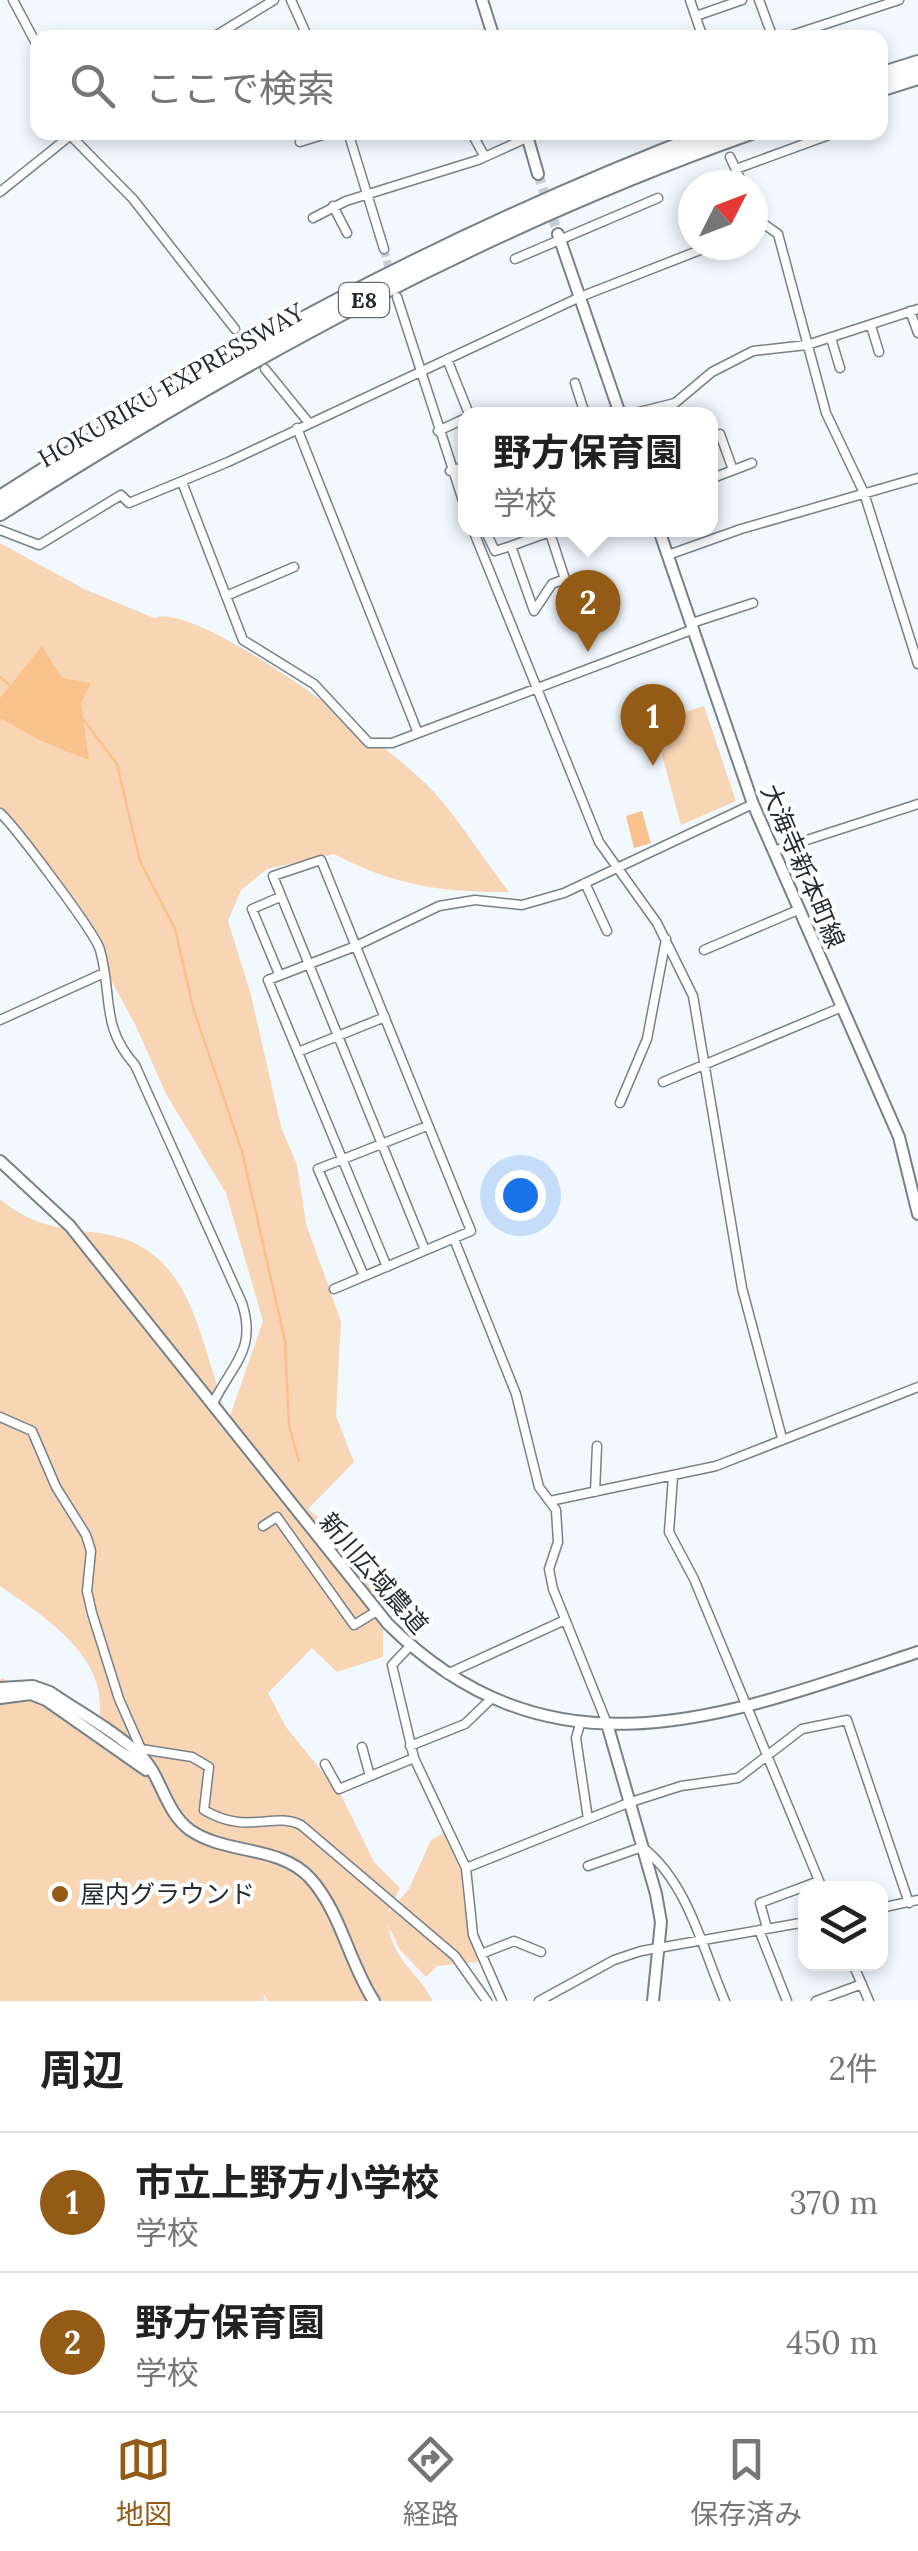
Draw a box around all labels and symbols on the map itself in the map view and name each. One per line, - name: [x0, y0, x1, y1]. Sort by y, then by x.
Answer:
- north arrow: [678, 170, 768, 260]
- road number: E8: [339, 283, 389, 317]
- street label: HOKURIKU EXPRESSWAY: [32, 295, 311, 474]
- pin: 2: [556, 570, 620, 652]
- pin: 1: [620, 684, 686, 766]
- street label: 大海寺新本町線: [754, 779, 852, 953]
- your location: [495, 1170, 546, 1221]
- street label: 新川広域農道: [313, 1506, 435, 1640]
- place label: 屋内グラウンド: [80, 1878, 255, 1910]
- marker: 屋内グラウンド: [49, 1883, 71, 1905]

